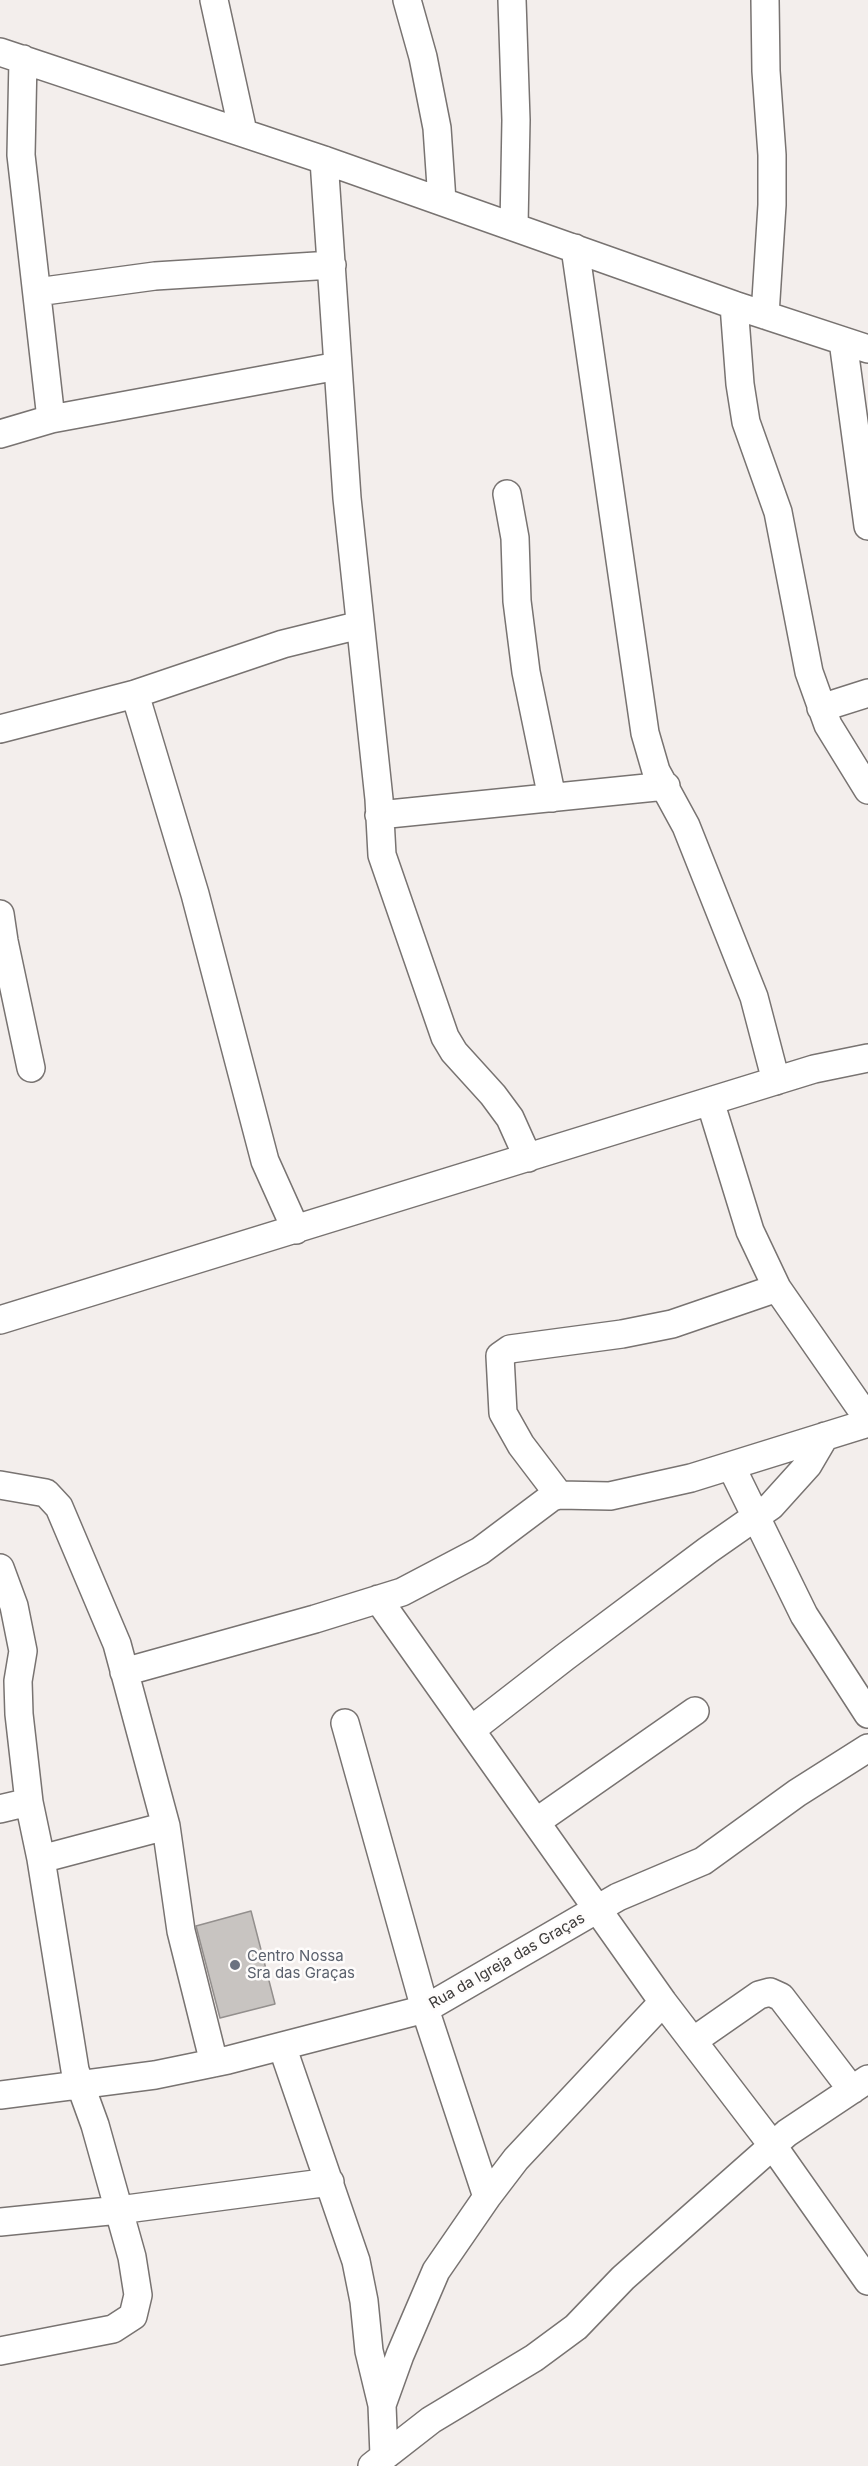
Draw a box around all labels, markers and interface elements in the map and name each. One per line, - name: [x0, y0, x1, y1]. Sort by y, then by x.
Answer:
- street label: Rua da Igreja das Graças: [426, 1909, 588, 2013]
- place label: Centro Nossa Sra das Graças: [247, 1947, 355, 1982]
- marker: Centro Nossa Sra das Graças: [228, 1958, 242, 1972]

